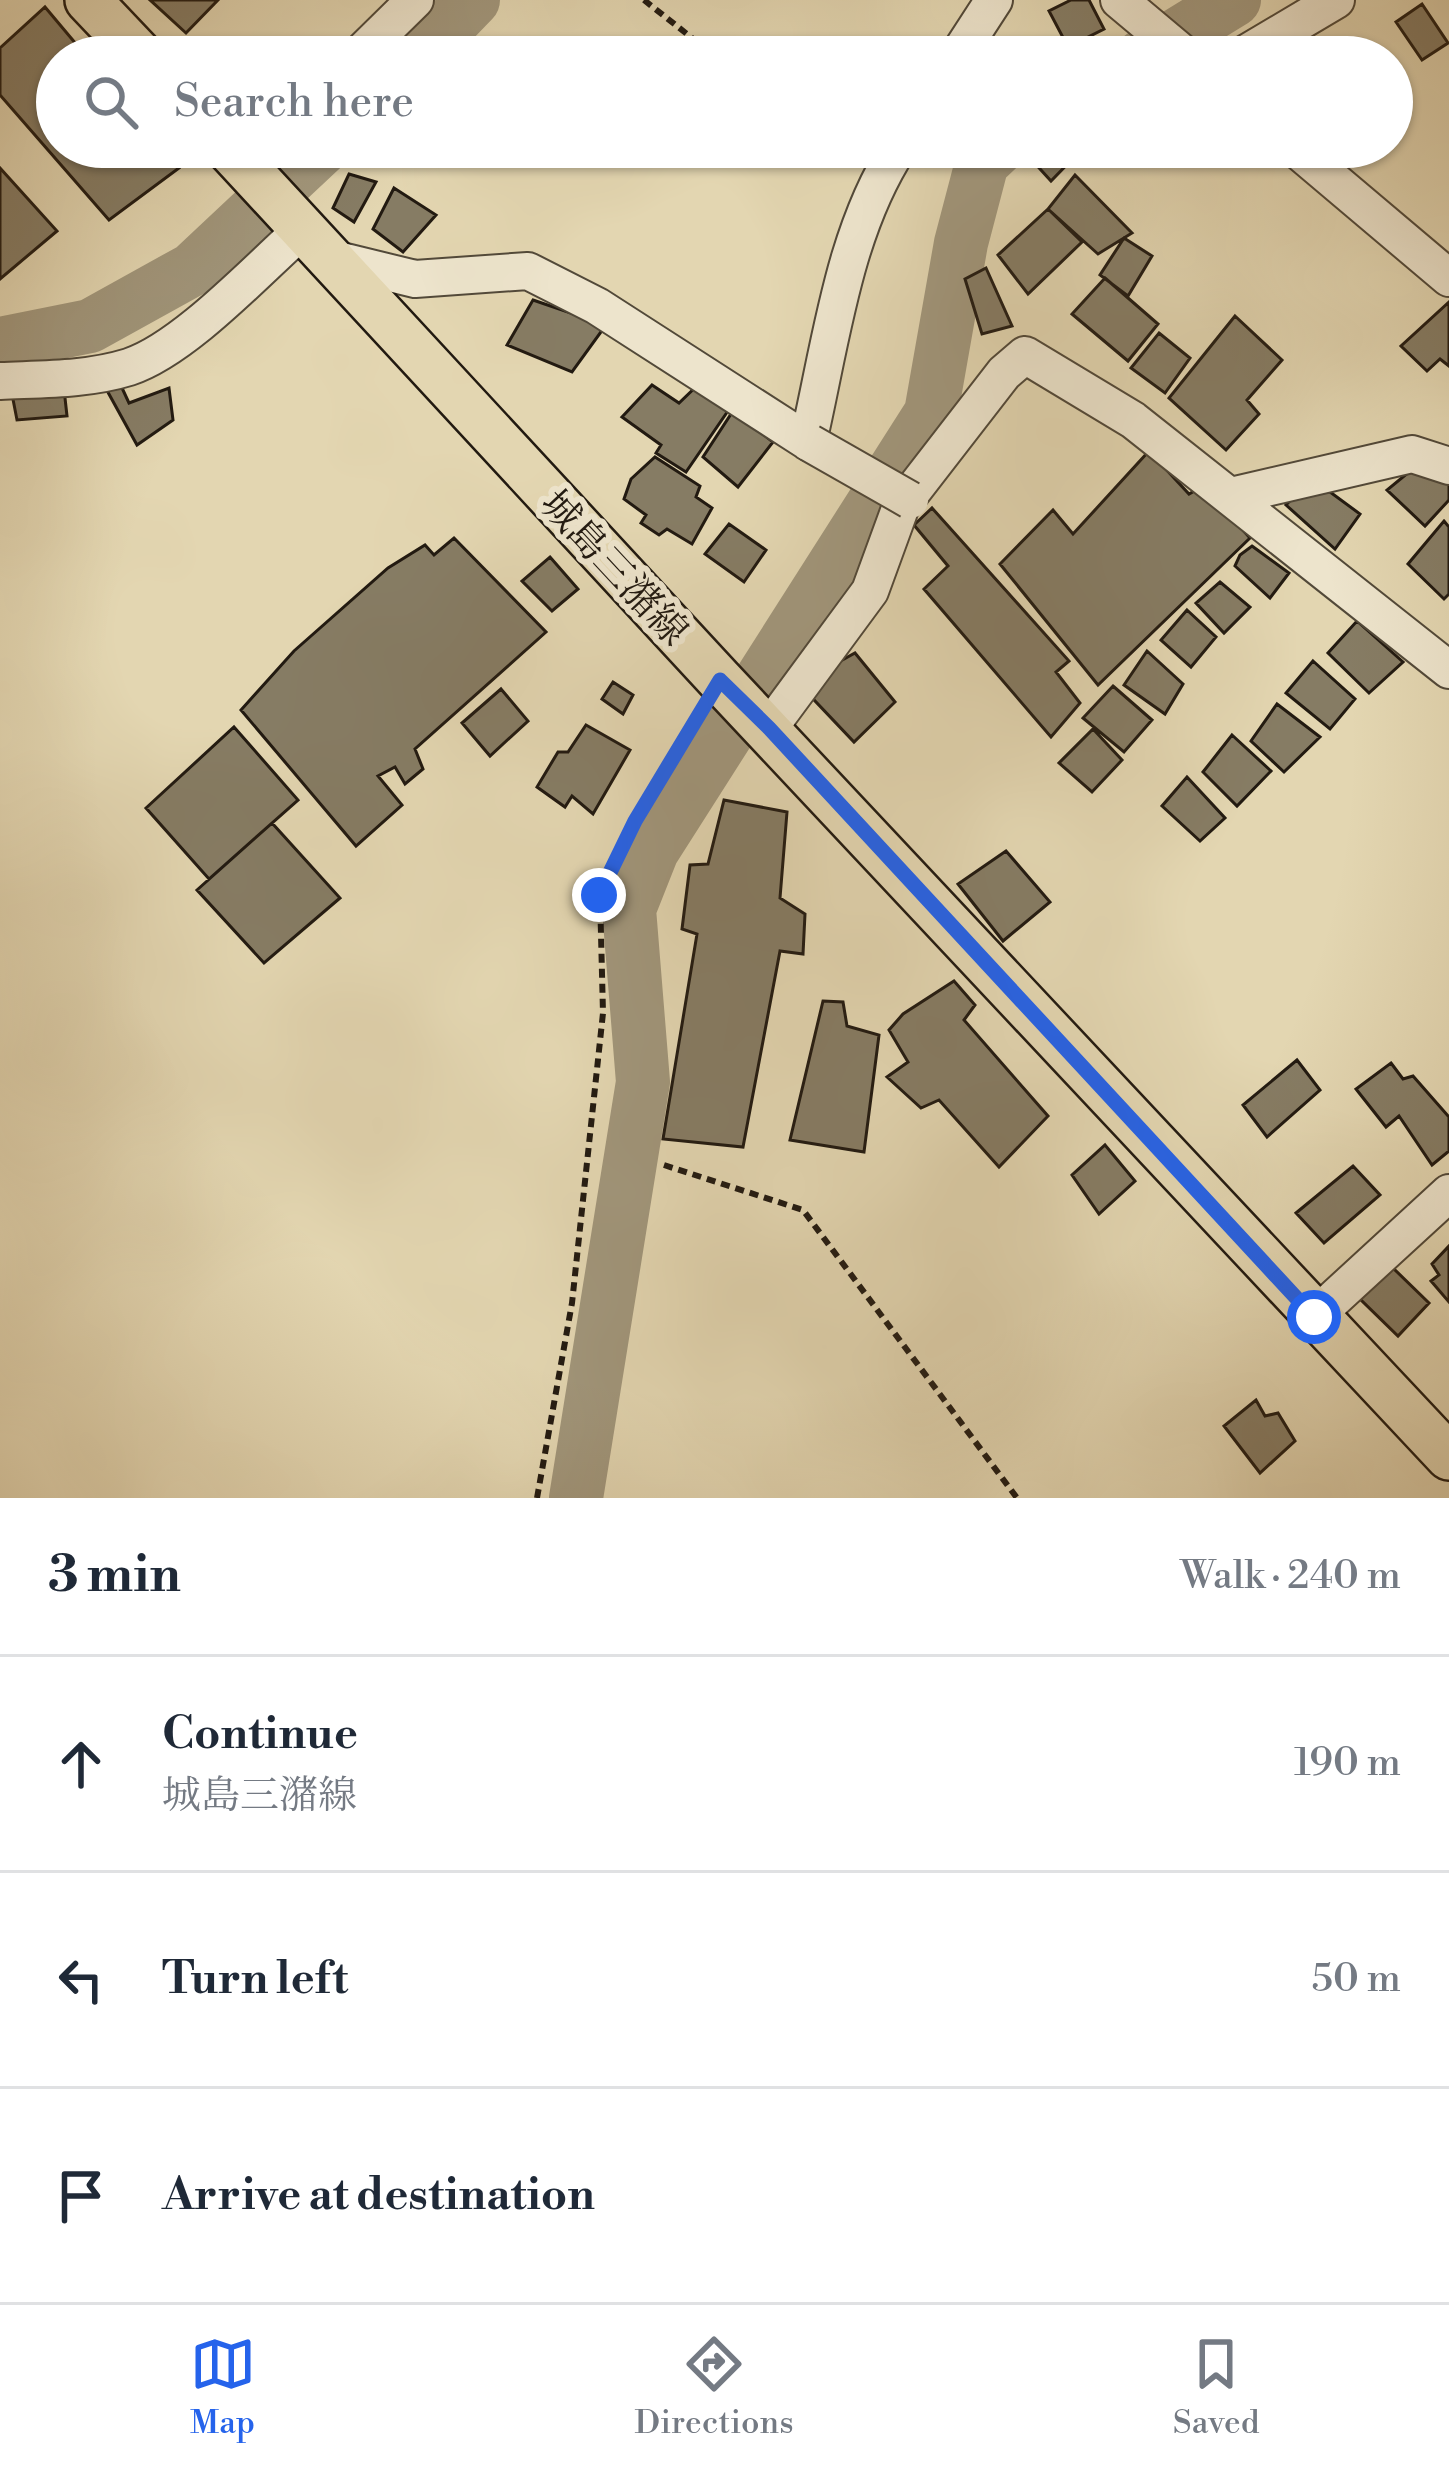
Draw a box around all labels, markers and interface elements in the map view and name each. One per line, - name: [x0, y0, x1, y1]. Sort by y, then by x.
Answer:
- search box: [36, 36, 1413, 168]
- icon: search: [78, 69, 144, 135]
- text: Search here: [174, 74, 414, 131]
- street label: 城島三潴線: [529, 481, 698, 657]
- route end: [572, 868, 626, 922]
- route start: [1287, 1290, 1341, 1344]
- text: 3 min: [48, 1544, 181, 1608]
- text: Walk · 240 m: [1180, 1552, 1401, 1601]
- text: Continue: [162, 1706, 358, 1763]
- icon: ahead: [48, 1731, 114, 1797]
- text: 190 m: [1294, 1739, 1401, 1788]
- text: 城島三潴線: [162, 1772, 357, 1821]
- icon: left: [48, 1947, 114, 2013]
- text: Turn left: [162, 1951, 348, 2008]
- text: 50 m: [1311, 1955, 1401, 2004]
- icon: arrive: [48, 2163, 114, 2229]
- text: Arrive at destination: [162, 2167, 595, 2224]
- tab: Map: [190, 2331, 256, 2444]
- tab: Directions: [635, 2331, 794, 2444]
- tab: Saved: [1173, 2331, 1259, 2444]

